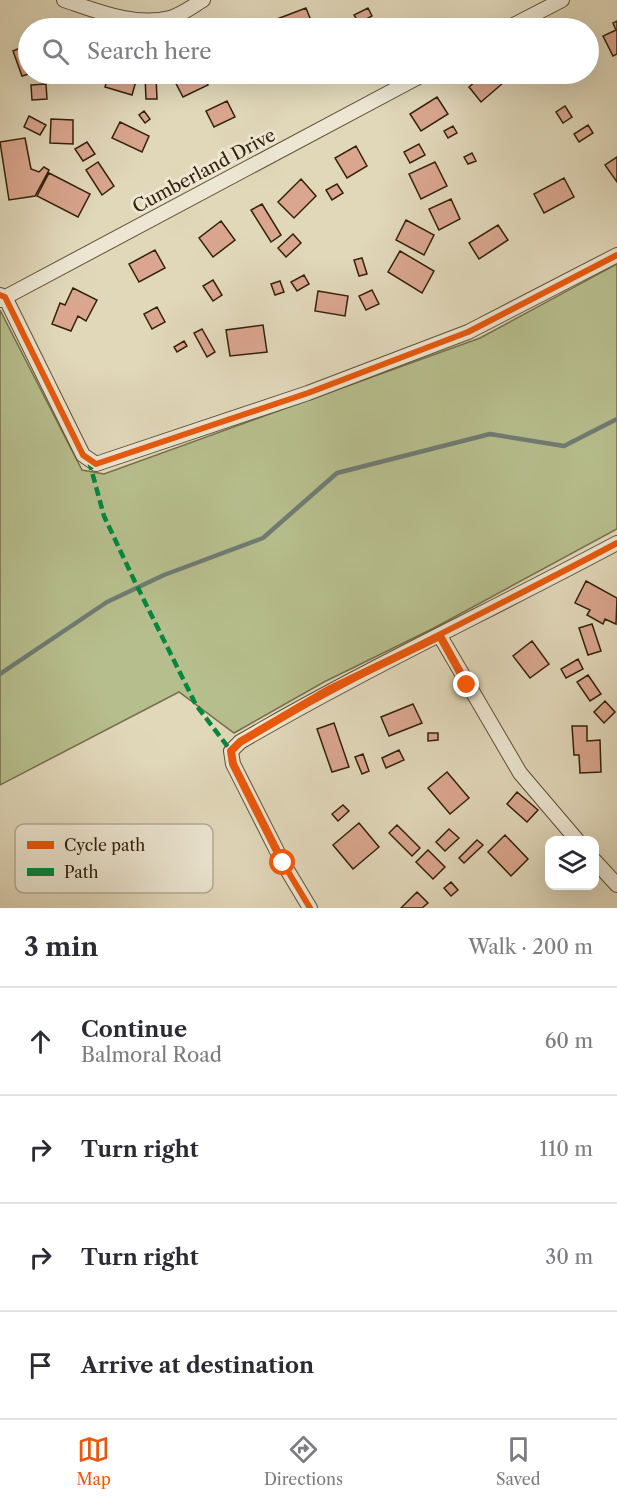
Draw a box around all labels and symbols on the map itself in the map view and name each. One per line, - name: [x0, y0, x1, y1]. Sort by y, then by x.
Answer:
- street label: Cumberland Drive: [129, 124, 279, 218]
- route end: [453, 671, 479, 697]
- legend: [15, 824, 213, 893]
- text: Cycle path: [64, 835, 145, 855]
- route start: [269, 849, 295, 875]
- text: Path: [64, 862, 98, 882]

